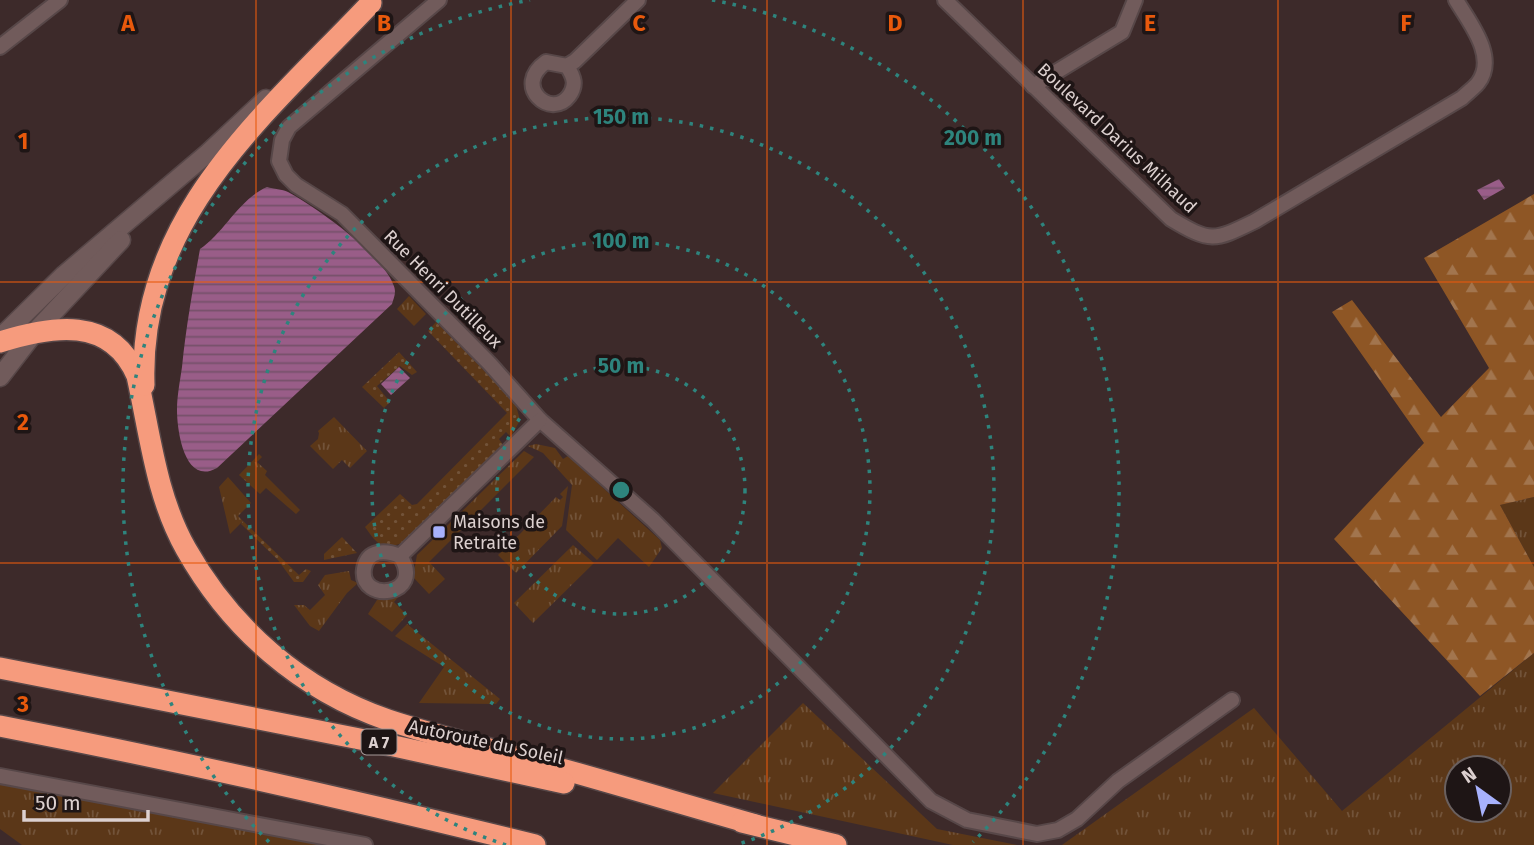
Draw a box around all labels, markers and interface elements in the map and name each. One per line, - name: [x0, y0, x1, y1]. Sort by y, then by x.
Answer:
- text: A: [120, 9, 135, 37]
- text: B: [377, 9, 391, 37]
- text: C: [632, 9, 646, 37]
- text: D: [888, 9, 903, 37]
- text: E: [1144, 9, 1156, 37]
- text: F: [1400, 9, 1412, 37]
- street label: Boulevard Darius Milhaud: [1033, 58, 1201, 218]
- text: 150 m: [593, 104, 649, 130]
- text: 200 m: [944, 125, 1002, 151]
- text: 1: [18, 127, 28, 155]
- street label: Rue Henri Dutilleux: [379, 225, 507, 353]
- text: 100 m: [592, 228, 650, 254]
- text: 50 m: [598, 353, 644, 379]
- text: 2: [17, 408, 29, 436]
- centre of rings: [609, 478, 633, 502]
- place label: Maisons de Retraite: [453, 511, 545, 554]
- marker: Maisons de Retraite: [431, 524, 447, 540]
- text: 3: [16, 690, 29, 718]
- street label: Autoroute du Soleil: [407, 715, 565, 769]
- road number: A 7: [362, 730, 396, 754]
- north arrow: [1443, 754, 1513, 824]
- text: N: [1457, 762, 1481, 788]
- scale bar: [24, 778, 149, 822]
- text: 50 m: [35, 790, 81, 816]

